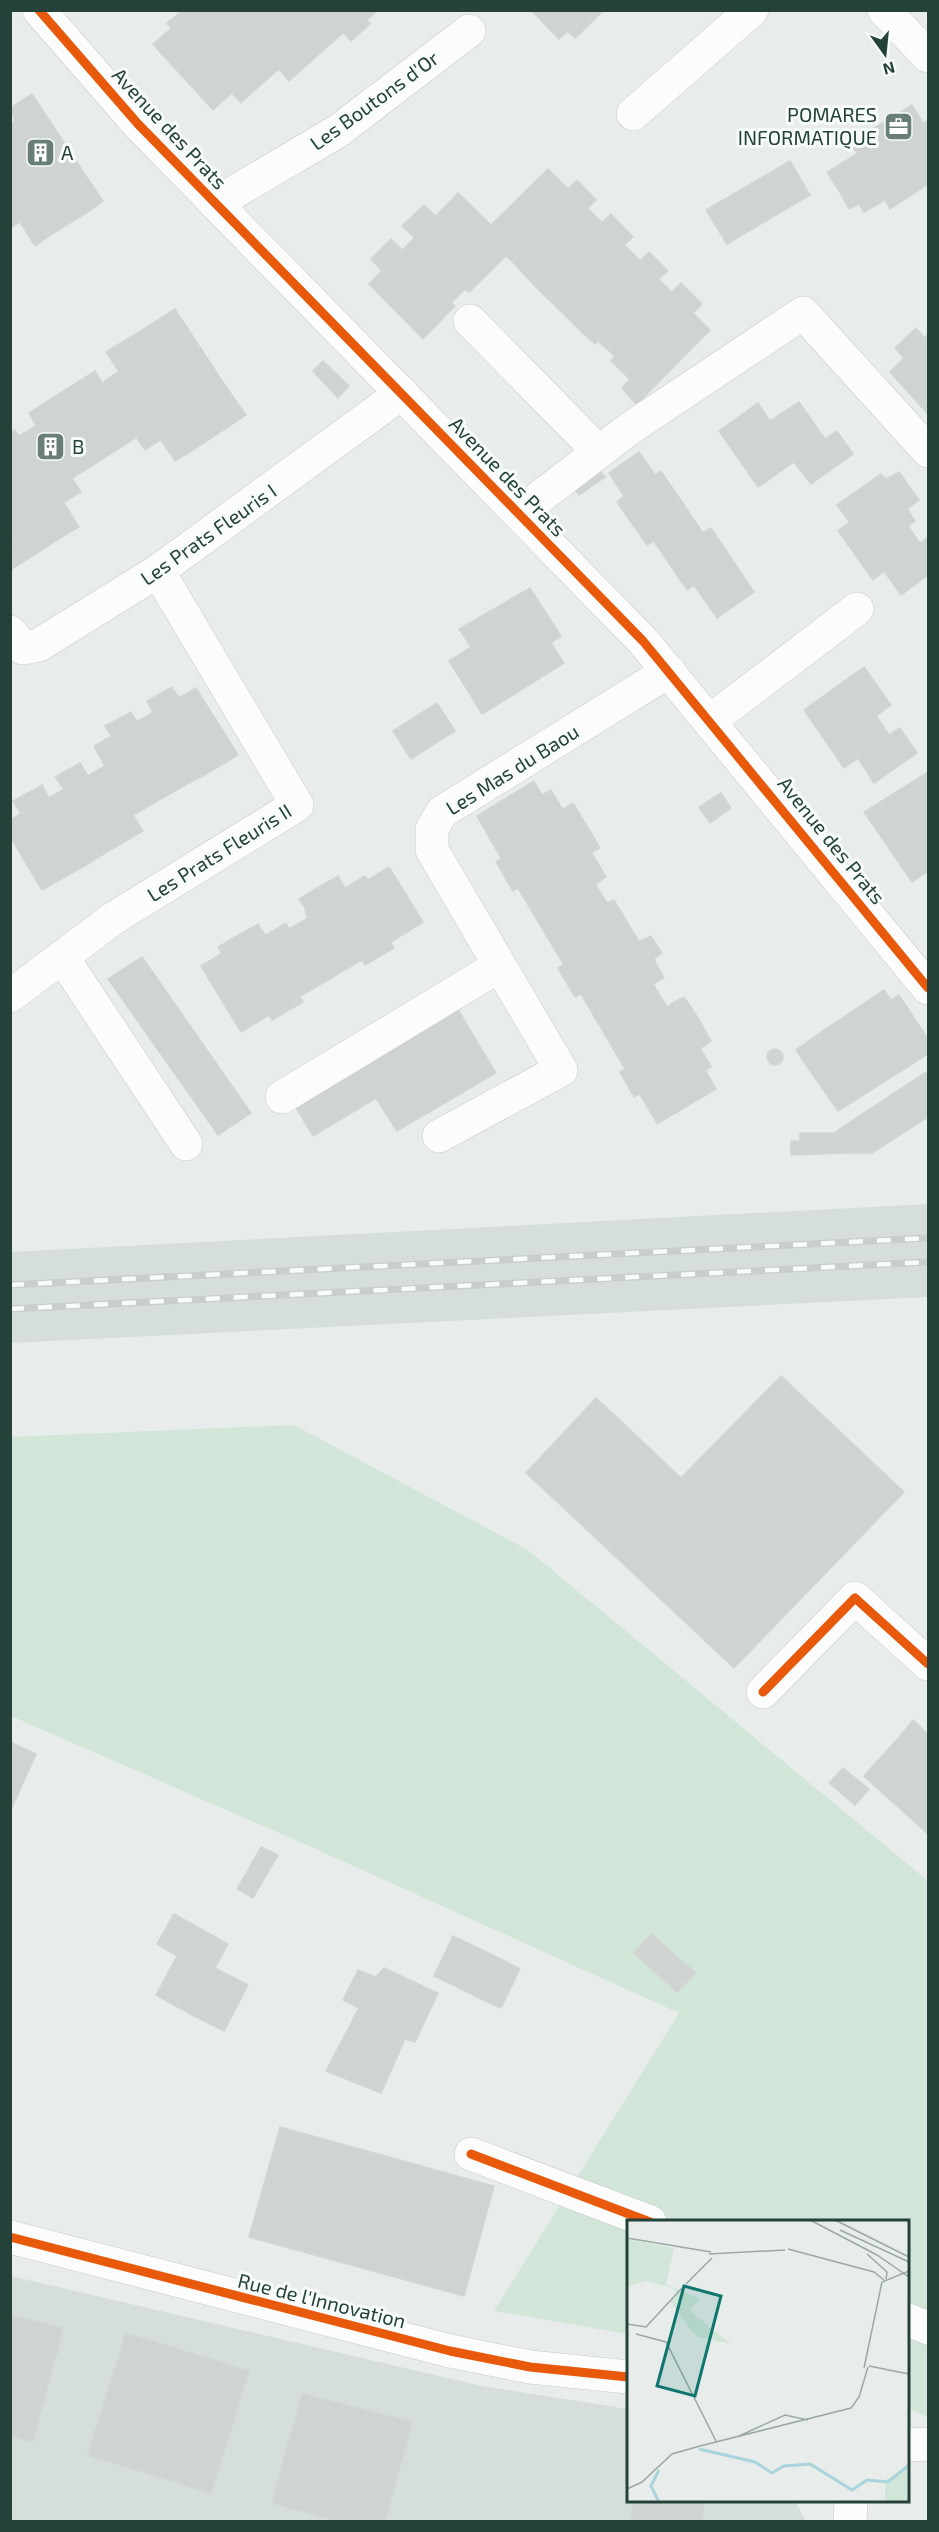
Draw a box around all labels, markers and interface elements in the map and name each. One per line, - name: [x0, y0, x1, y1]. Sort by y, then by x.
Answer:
- north arrow: [855, 24, 915, 84]
- street label: Les Boutons d'Or: [305, 45, 443, 155]
- text: N: [881, 58, 897, 80]
- street label: Avenue des Prats: [108, 62, 232, 194]
- place label: POMARES INFORMATIQUE: [738, 102, 877, 149]
- office icon: POMARES INFORMATIQUE: [882, 110, 914, 142]
- building icon: A: [24, 136, 56, 168]
- place label: A: [61, 140, 74, 164]
- street label: Avenue des Prats: [445, 411, 571, 541]
- building icon: B: [35, 430, 67, 462]
- place label: B: [72, 434, 84, 458]
- street label: Les Prats Fleuris I: [135, 478, 281, 590]
- street label: Les Mas du Baou: [441, 718, 583, 820]
- street label: Avenue des Prats: [773, 771, 891, 909]
- street label: Les Prats Fleuris II: [142, 798, 296, 906]
- inset map: [627, 2220, 909, 2502]
- street label: Rue de l'Innovation: [236, 2268, 408, 2332]

